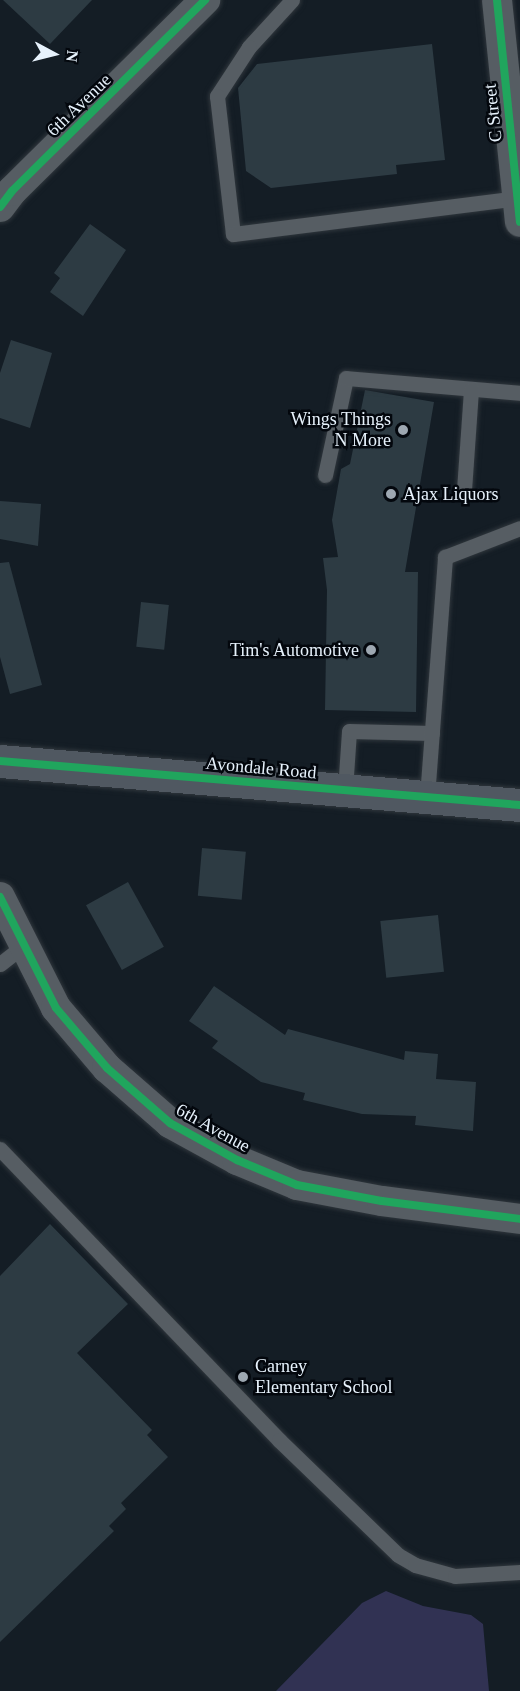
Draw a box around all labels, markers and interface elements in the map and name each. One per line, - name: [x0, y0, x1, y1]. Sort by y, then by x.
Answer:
- north arrow: [24, 24, 84, 84]
- text: N: [63, 49, 82, 63]
- street label: 6th Avenue: [42, 69, 116, 141]
- street label: C Street: [479, 83, 507, 143]
- place label: Wings Things N More: [290, 409, 391, 452]
- marker: Wings Things N More: [396, 423, 410, 437]
- place label: Ajax Liquors: [403, 483, 498, 505]
- marker: Ajax Liquors: [384, 487, 398, 501]
- place label: Tim's Automotive: [229, 639, 359, 661]
- marker: Tim's Automotive: [364, 643, 378, 657]
- street label: Avondale Road: [205, 752, 317, 784]
- street label: 6th Avenue: [172, 1099, 254, 1157]
- place label: Carney Elementary School: [255, 1356, 392, 1398]
- marker: Carney Elementary School: [236, 1370, 250, 1384]

